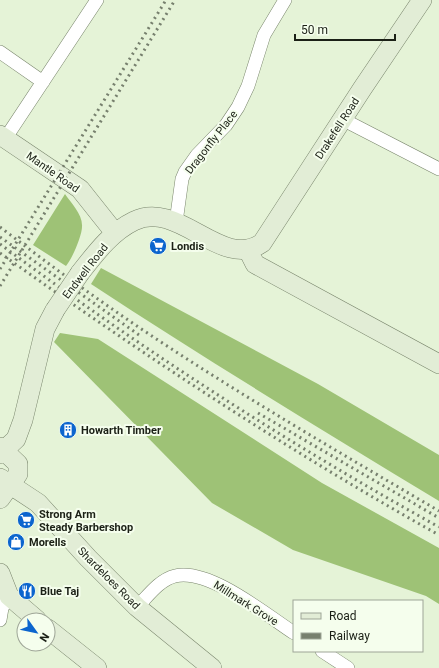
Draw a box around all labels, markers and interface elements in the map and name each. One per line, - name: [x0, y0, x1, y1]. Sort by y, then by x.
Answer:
- scale bar: [295, 16, 395, 42]
- text: 50 m: [301, 23, 328, 37]
- street label: Drakefell Road: [313, 95, 362, 162]
- street label: Dragonfly Place: [183, 108, 240, 176]
- street label: Mantle Road: [24, 149, 82, 195]
- supermarket icon: Londis: [148, 236, 168, 256]
- place label: Londis: [171, 240, 204, 253]
- street label: Endwell Road: [60, 241, 111, 301]
- building icon: Howarth Timber: [58, 420, 78, 440]
- place label: Howarth Timber: [81, 424, 161, 437]
- place label: Strong Arm Steady Barbershop: [39, 508, 133, 534]
- supermarket icon: Strong Arm Steady Barbershop: [16, 510, 36, 530]
- shop icon: Morells: [6, 532, 26, 552]
- place label: Morells: [29, 536, 67, 549]
- street label: Shardeloes Road: [75, 545, 142, 612]
- street label: Millmark Grove: [211, 578, 281, 629]
- restaurant icon: Blue Taj: [17, 581, 37, 601]
- place label: Blue Taj: [40, 585, 79, 598]
- legend: [293, 600, 423, 652]
- text: Road: [329, 609, 357, 623]
- north arrow: [16, 612, 56, 652]
- text: Railway: [329, 629, 370, 643]
- text: N: [36, 630, 52, 644]

